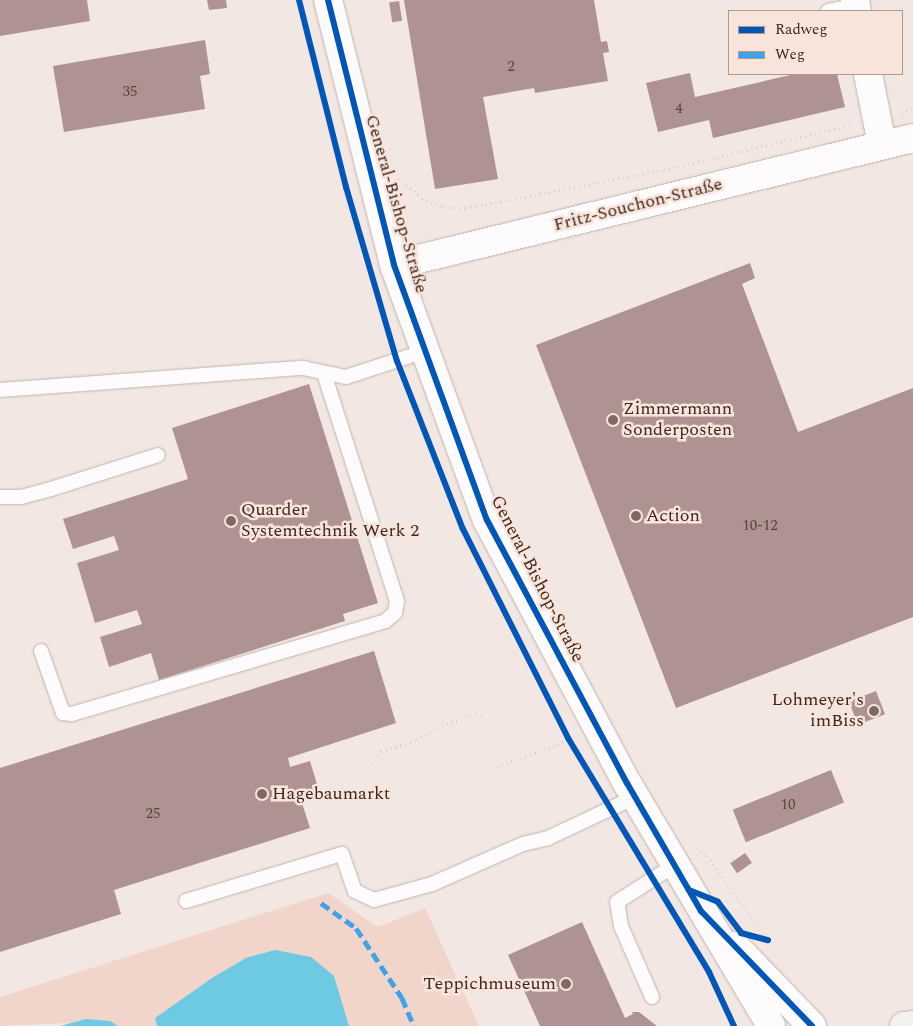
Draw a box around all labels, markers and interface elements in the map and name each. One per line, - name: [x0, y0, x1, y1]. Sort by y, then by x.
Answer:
- legend: [728, 10, 903, 75]
- text: Radweg: [775, 18, 828, 41]
- text: Weg: [775, 43, 805, 66]
- house number: 2: [507, 58, 515, 76]
- house number: 35: [123, 83, 137, 101]
- house number: 4: [675, 100, 683, 118]
- street label: General-Bishop-Straße: [360, 112, 432, 296]
- street label: Fritz-Souchon-Straße: [552, 174, 724, 236]
- place label: Zimmermann Sonderposten: [623, 399, 732, 442]
- marker: Zimmermann Sonderposten: [607, 414, 619, 426]
- street label: General-Bishop-Straße: [486, 492, 588, 666]
- place label: Quarder Systemtechnik Werk 2: [241, 500, 419, 542]
- place label: Action: [646, 505, 700, 527]
- marker: Action: [630, 510, 642, 522]
- marker: Quarder Systemtechnik Werk 2: [225, 515, 237, 527]
- house number: 10-12: [742, 517, 778, 535]
- place label: Lohmeyer's imBiss: [771, 690, 864, 732]
- marker: Lohmeyer's imBiss: [868, 705, 880, 717]
- place label: Hagebaumarkt: [272, 783, 390, 805]
- marker: Hagebaumarkt: [256, 788, 268, 800]
- house number: 10: [781, 796, 795, 814]
- house number: 25: [146, 805, 160, 823]
- place label: Teppichmuseum: [423, 973, 556, 995]
- marker: Teppichmuseum: [560, 978, 572, 990]

